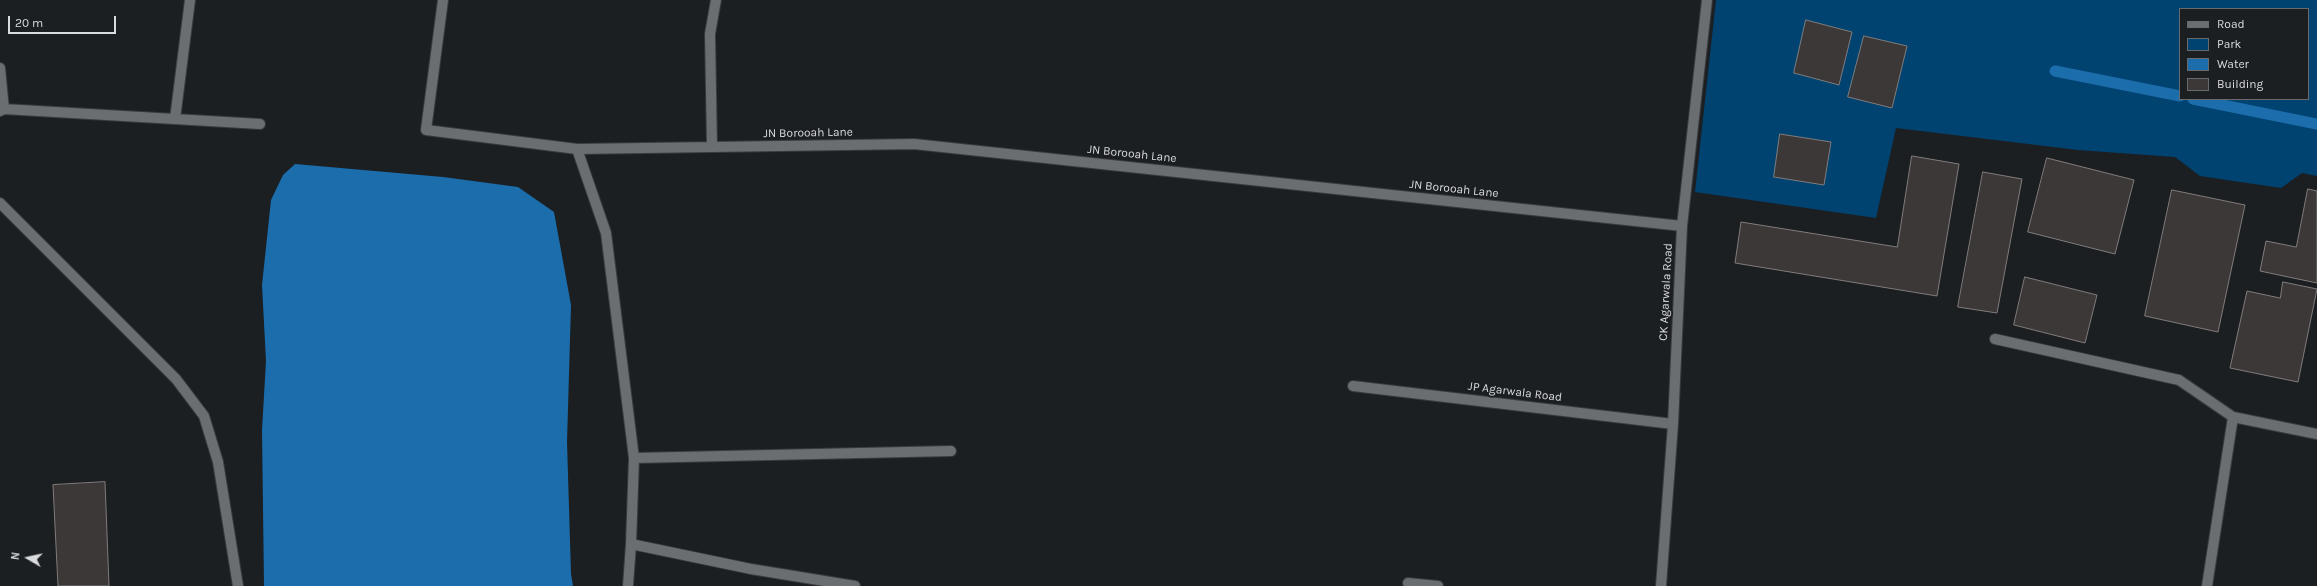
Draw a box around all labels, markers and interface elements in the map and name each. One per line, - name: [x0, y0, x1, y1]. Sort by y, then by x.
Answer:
- scale bar: [10, 8, 118, 34]
- legend: [2179, 8, 2309, 100]
- text: 20 m: [15, 16, 43, 30]
- text: Road: [2217, 17, 2245, 31]
- text: Park: [2217, 37, 2241, 51]
- text: Water: [2217, 57, 2249, 71]
- text: Building: [2217, 77, 2263, 91]
- street label: JN Borooah Lane: [763, 125, 853, 141]
- street label: JN Borooah Lane: [1087, 142, 1177, 166]
- street label: JN Borooah Lane: [1409, 177, 1499, 201]
- street label: CK Agarwala Road: [1656, 243, 1676, 341]
- street label: JP Agarwala Road: [1467, 379, 1563, 405]
- north arrow: [8, 538, 48, 578]
- text: N: [9, 551, 23, 561]

